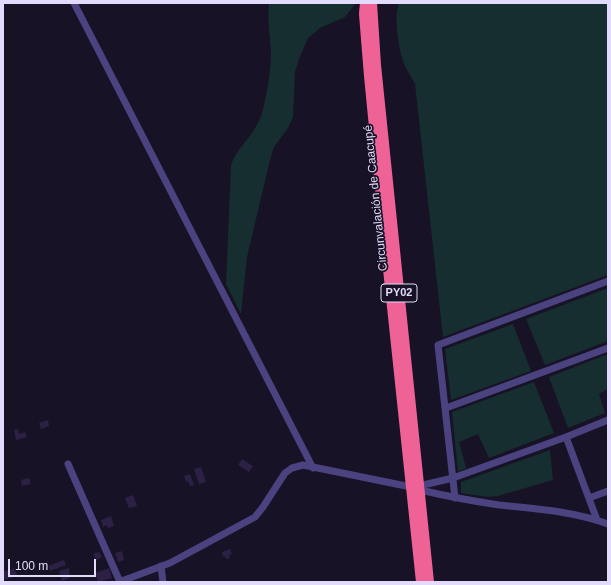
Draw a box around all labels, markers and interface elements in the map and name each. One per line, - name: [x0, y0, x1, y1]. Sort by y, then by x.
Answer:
- street label: Circunvalación de Caacupé: [361, 124, 391, 272]
- road number: PY02: [381, 284, 417, 302]
- scale bar: [10, 551, 98, 577]
- text: 100 m: [15, 559, 48, 573]

